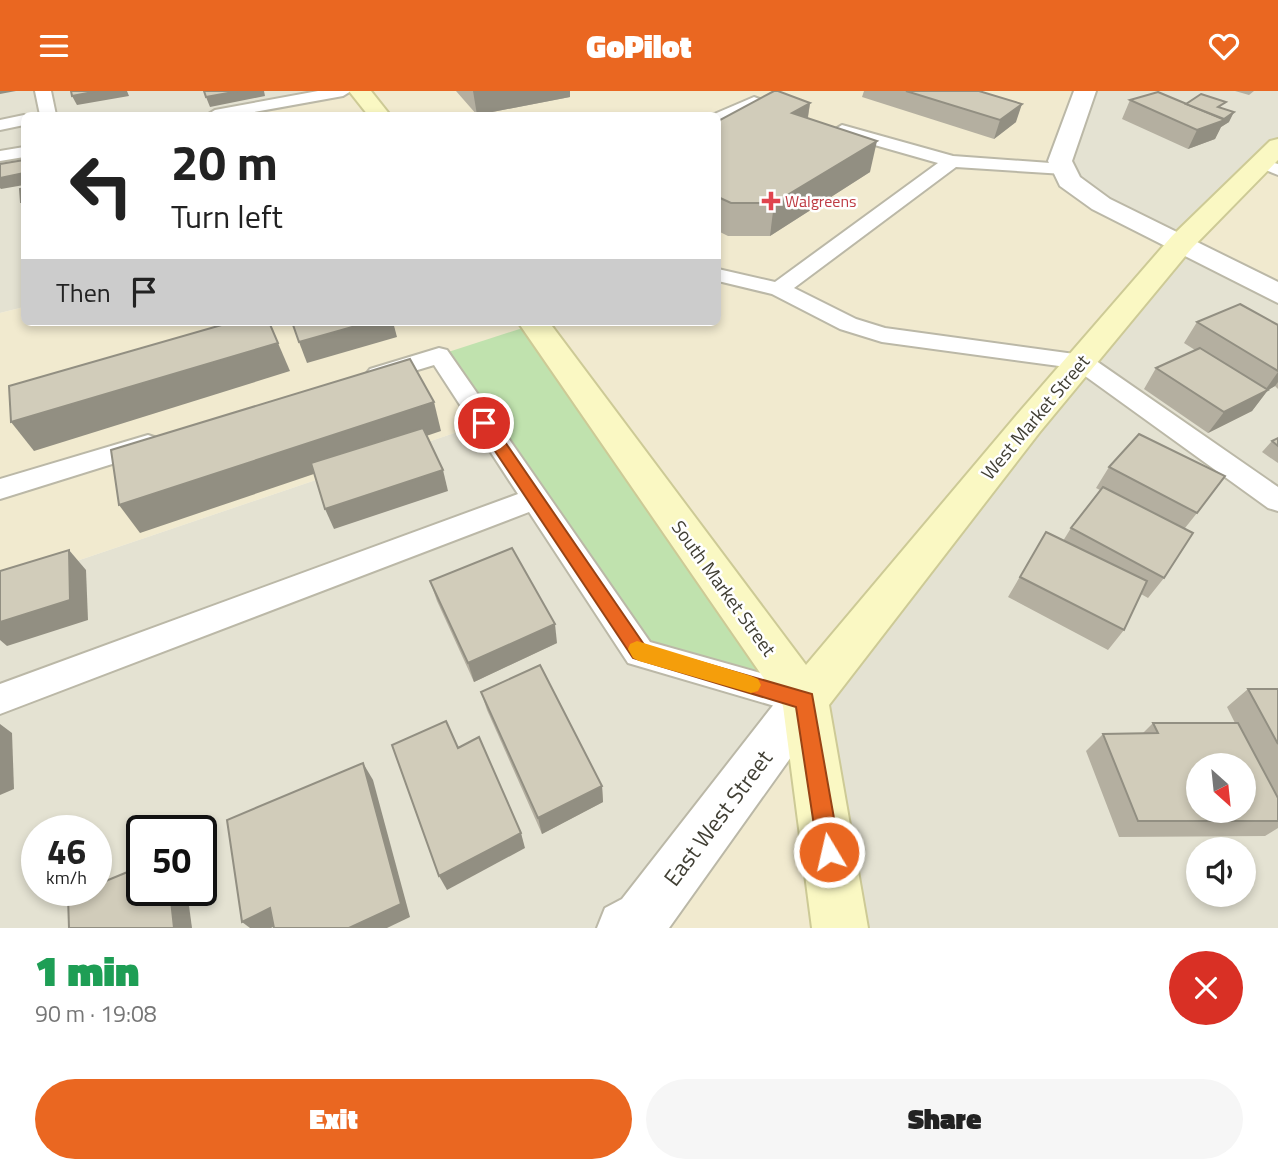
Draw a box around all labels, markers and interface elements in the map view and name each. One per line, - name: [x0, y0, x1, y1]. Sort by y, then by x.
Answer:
- text: GoPilot: [586, 22, 692, 70]
- icon: menu: [35, 27, 73, 65]
- icon: heart: [1205, 27, 1243, 65]
- text: 20 m: [171, 124, 278, 199]
- icon: left: [56, 140, 147, 231]
- place label: Walgreens: [785, 189, 856, 213]
- text: Turn left: [171, 192, 283, 240]
- marker: Walgreens: [763, 193, 779, 209]
- text: Then: [56, 273, 111, 312]
- icon: arrive: [125, 273, 163, 311]
- street label: West Market Street: [973, 347, 1096, 486]
- pin: [454, 393, 514, 453]
- icon: arrive: [465, 404, 503, 442]
- street label: South Market Street: [665, 514, 784, 662]
- street label: East West Street: [655, 742, 781, 893]
- north arrow: [1186, 753, 1256, 823]
- map controls: [1186, 753, 1256, 907]
- speed limit sign: 50: [126, 815, 217, 906]
- position arrow: [792, 815, 866, 889]
- text: 46: [47, 824, 86, 878]
- button: sound: [1186, 837, 1256, 907]
- text: km/h: [46, 864, 87, 891]
- text: 1 min: [35, 938, 139, 1002]
- button: close: [1169, 951, 1243, 1025]
- text: 90 m · 19:08: [35, 996, 157, 1031]
- button: Exit: [35, 1079, 632, 1159]
- button: Share: [646, 1079, 1243, 1159]

